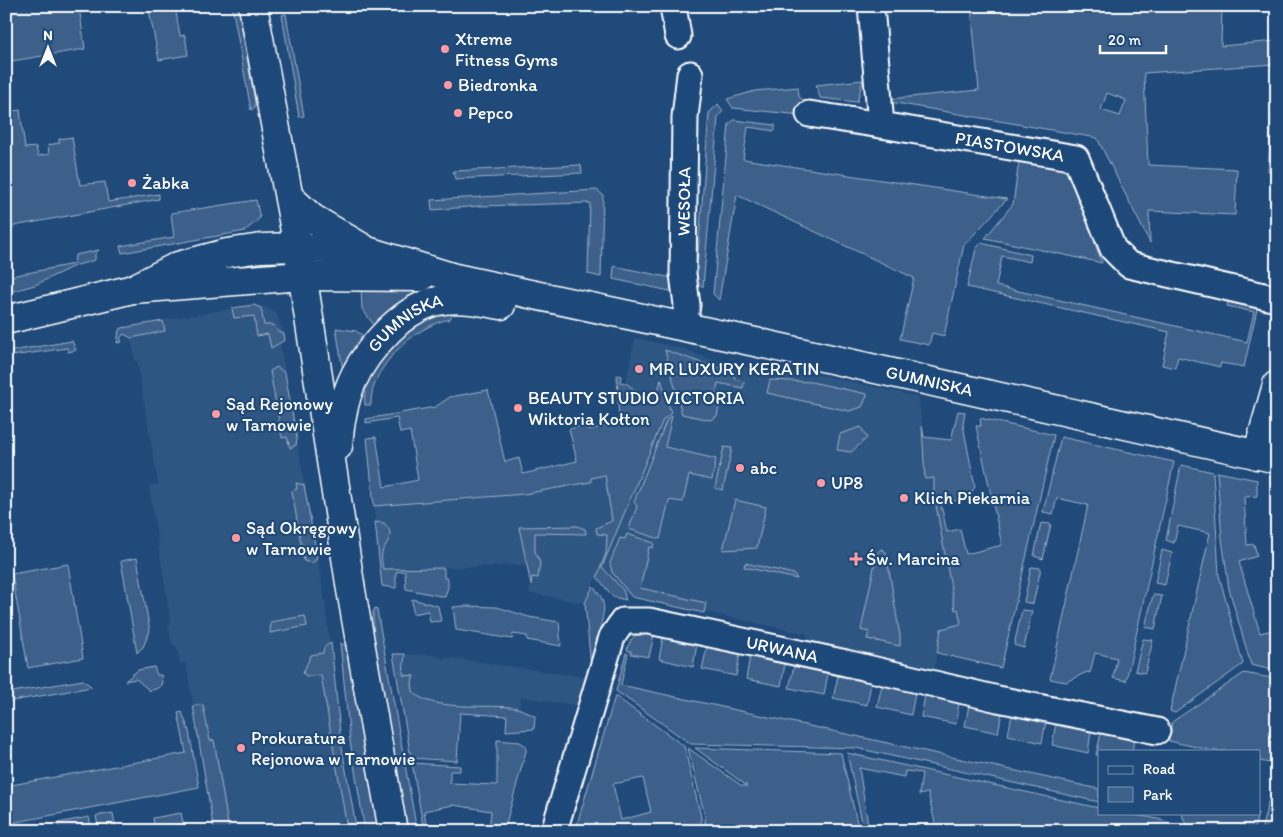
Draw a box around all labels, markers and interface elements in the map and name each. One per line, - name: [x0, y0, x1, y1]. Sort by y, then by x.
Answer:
- north arrow: [22, 22, 72, 72]
- scale bar: [1100, 22, 1167, 54]
- text: N: [43, 27, 53, 44]
- place label: Xtreme Fitness Gyms: [455, 28, 558, 71]
- text: 20 m: [1108, 31, 1142, 49]
- marker: Xtreme Fitness Gyms: [439, 43, 451, 55]
- place label: Biedronka: [458, 74, 538, 96]
- marker: Biedronka: [442, 79, 454, 91]
- place label: Pepco: [468, 102, 513, 124]
- marker: Pepco: [452, 107, 464, 119]
- street label: PIASTOWSKA: [954, 127, 1066, 167]
- street label: WESOŁA: [672, 166, 695, 236]
- place label: Żabka: [142, 172, 189, 194]
- marker: Żabka: [126, 177, 138, 189]
- street label: GUMNISKA: [363, 289, 445, 357]
- place label: MR LUXURY KERATIN: [649, 358, 819, 380]
- street label: GUMNISKA: [884, 361, 975, 402]
- marker: MR LUXURY KERATIN: [633, 363, 645, 375]
- place label: BEAUTY STUDIO VICTORIA Wiktoria Kołton: [528, 387, 745, 430]
- place label: Sąd Rejonowy w Tarnowie: [226, 393, 333, 436]
- marker: BEAUTY STUDIO VICTORIA Wiktoria Kołton: [512, 402, 524, 414]
- marker: Sąd Rejonowy w Tarnowie: [210, 408, 222, 420]
- place label: abc: [750, 457, 777, 479]
- marker: abc: [734, 462, 746, 474]
- place label: UP8: [831, 472, 863, 494]
- marker: UP8: [815, 477, 827, 489]
- place label: Klich Piekarnia: [914, 487, 1031, 509]
- marker: Klich Piekarnia: [898, 492, 910, 504]
- place label: Sąd Okręgowy w Tarnowie: [246, 517, 357, 560]
- marker: Sąd Okręgowy w Tarnowie: [230, 532, 242, 544]
- place label: Św. Marcina: [866, 548, 960, 570]
- marker: Św. Marcina: [850, 553, 862, 565]
- street label: URWANA: [744, 631, 821, 668]
- place label: Prokuratura Rejonowa w Tarnowie: [251, 727, 415, 770]
- marker: Prokuratura Rejonowa w Tarnowie: [235, 742, 247, 754]
- legend: [1098, 750, 1260, 814]
- text: Road: [1143, 760, 1176, 778]
- text: Park: [1143, 786, 1173, 804]

